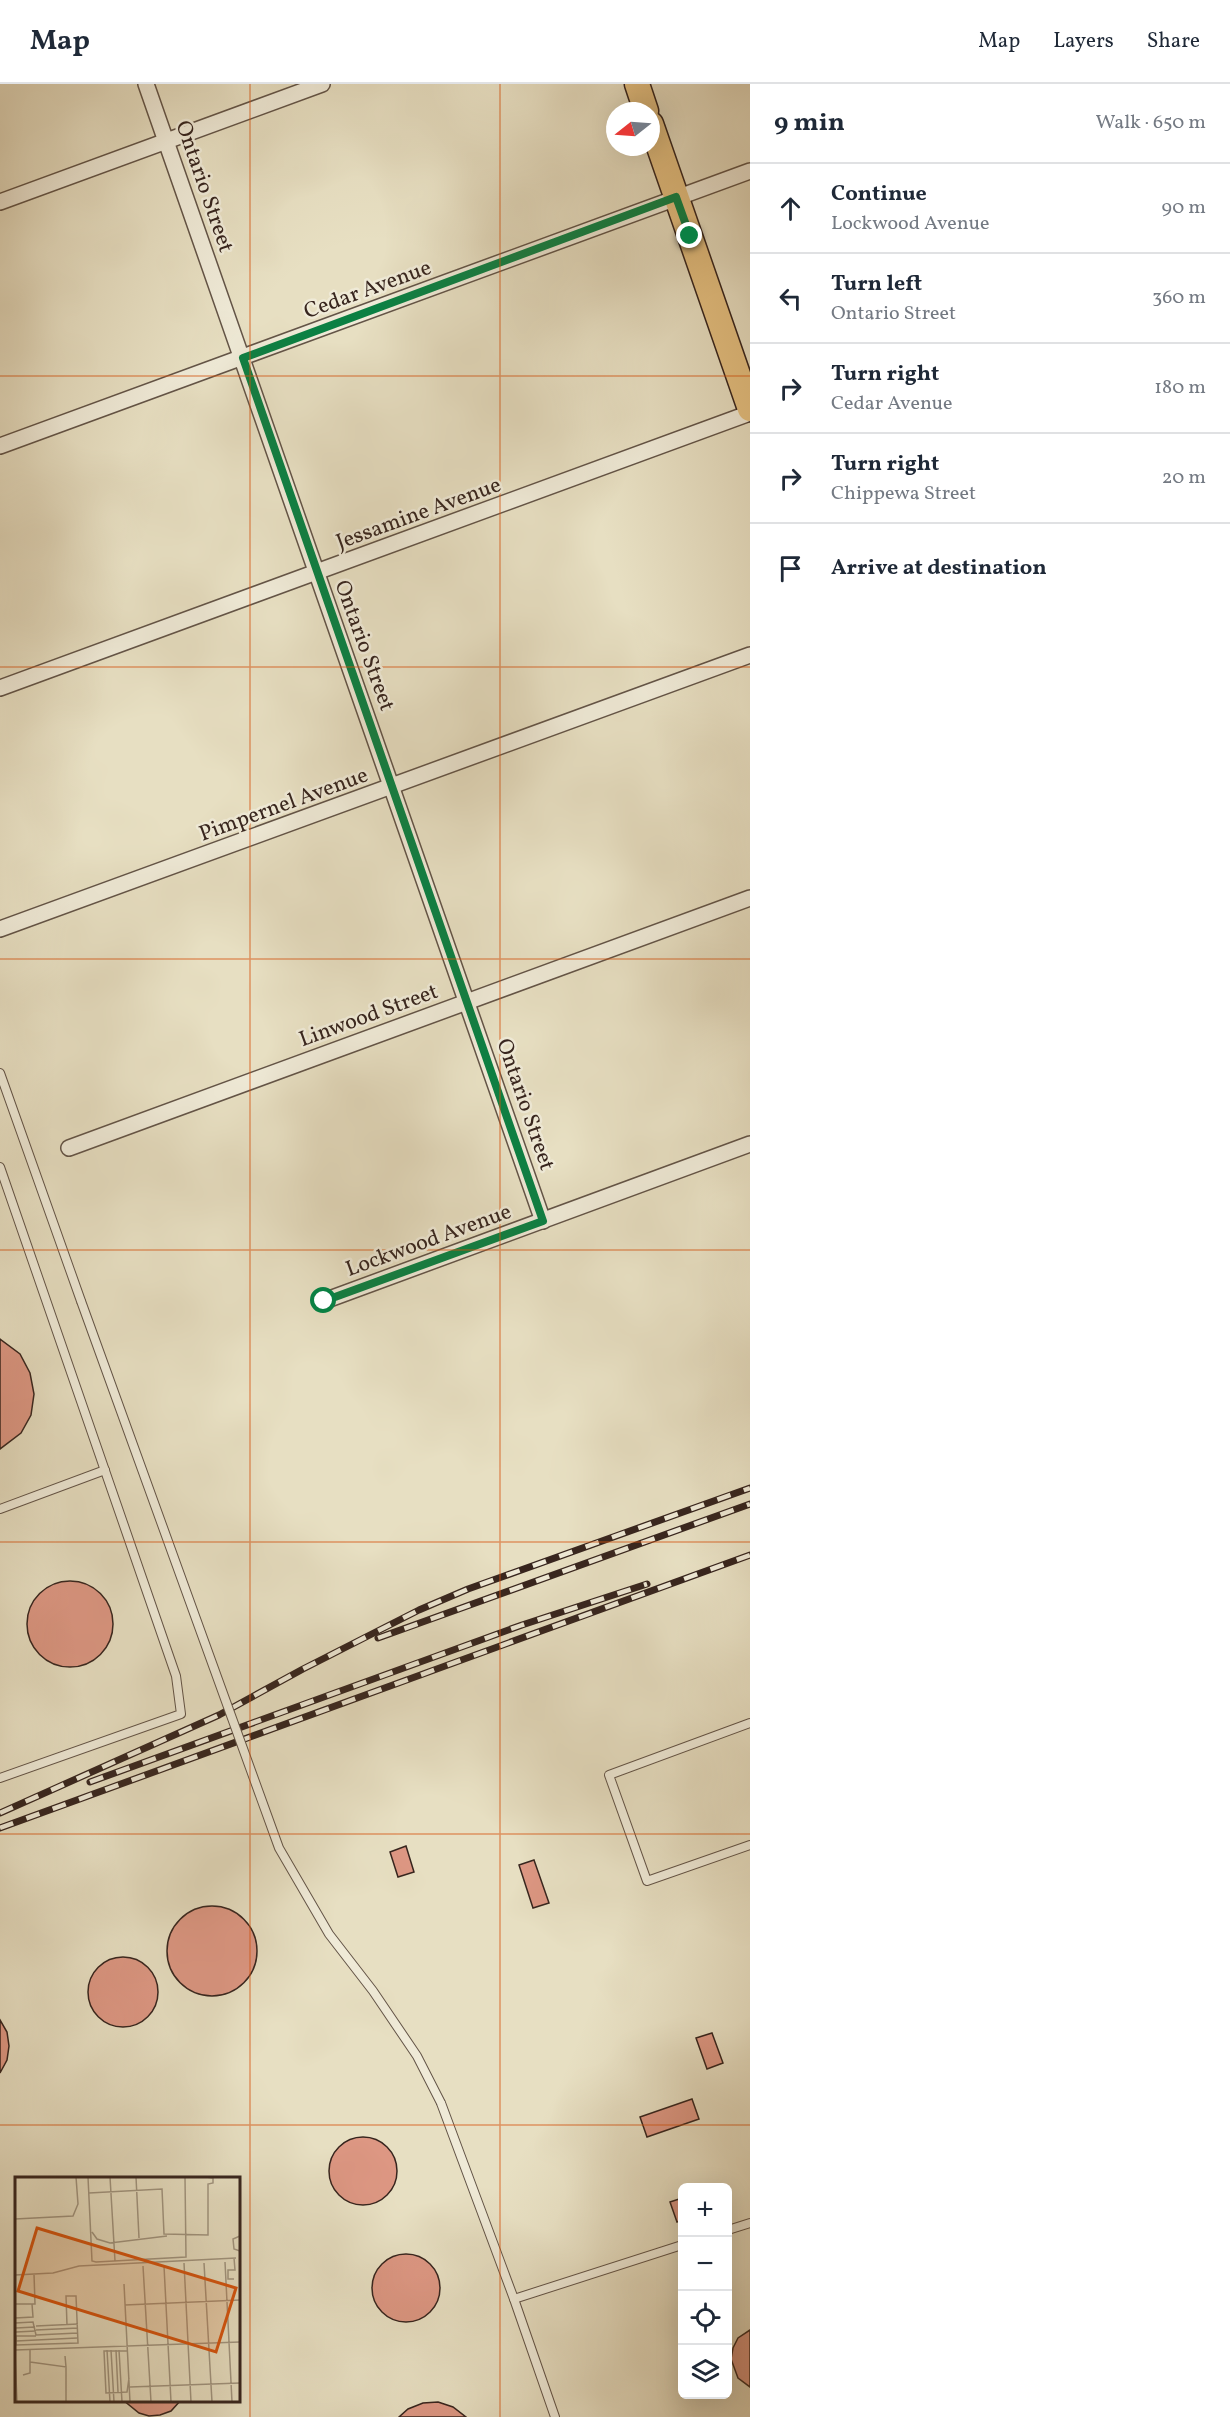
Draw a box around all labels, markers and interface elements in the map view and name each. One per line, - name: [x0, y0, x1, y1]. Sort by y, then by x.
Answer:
- text: Map: [30, 22, 90, 61]
- text: Map: [978, 27, 1020, 56]
- text: Layers: [1053, 27, 1114, 56]
- text: Share: [1147, 27, 1200, 56]
- north arrow: [606, 102, 660, 156]
- text: 9 min: [774, 105, 845, 141]
- text: Walk · 650 m: [1096, 109, 1206, 137]
- street label: Ontario Street: [167, 117, 241, 257]
- text: Continue: [831, 179, 927, 210]
- icon: ahead: [774, 192, 807, 225]
- text: 90 m: [1162, 194, 1206, 222]
- text: Lockwood Avenue: [831, 210, 989, 238]
- route end: [676, 222, 702, 248]
- street label: Cedar Avenue: [300, 253, 436, 328]
- text: Turn left: [831, 269, 922, 300]
- icon: left: [774, 282, 807, 315]
- text: 360 m: [1152, 284, 1206, 312]
- text: Ontario Street: [831, 300, 956, 328]
- text: Turn right: [831, 359, 939, 390]
- icon: right: [774, 372, 807, 405]
- text: 180 m: [1154, 374, 1206, 402]
- text: Cedar Avenue: [831, 390, 953, 418]
- text: Turn right: [831, 449, 939, 480]
- icon: right: [774, 462, 807, 495]
- text: 20 m: [1162, 464, 1206, 492]
- street label: Jessamine Avenue: [332, 470, 506, 559]
- text: Chippewa Street: [831, 480, 976, 508]
- icon: arrive: [774, 552, 807, 585]
- text: Arrive at destination: [831, 553, 1047, 584]
- street label: Ontario Street: [326, 576, 402, 716]
- street label: Pimpernel Avenue: [195, 760, 373, 850]
- street label: Linwood Street: [295, 977, 443, 1056]
- street label: Ontario Street: [488, 1035, 562, 1175]
- street label: Lockwood Avenue: [342, 1197, 516, 1286]
- route start: [310, 1287, 336, 1313]
- inset map: [15, 2177, 240, 2402]
- map controls: [678, 2183, 732, 2399]
- button: +: [678, 2183, 732, 2237]
- button: −: [678, 2237, 732, 2291]
- button: locate: [678, 2291, 732, 2345]
- button: layers: [678, 2345, 732, 2399]

